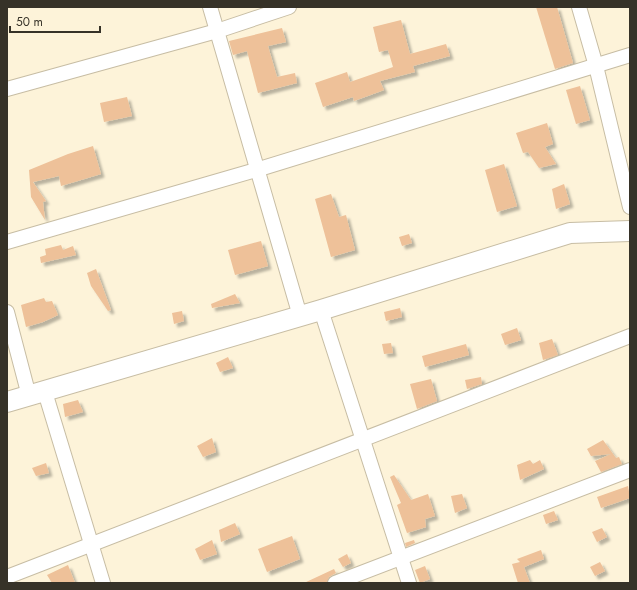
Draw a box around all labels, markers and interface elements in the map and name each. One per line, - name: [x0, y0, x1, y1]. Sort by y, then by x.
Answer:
- scale bar: [10, 8, 100, 34]
- text: 50 m: [16, 13, 43, 31]

